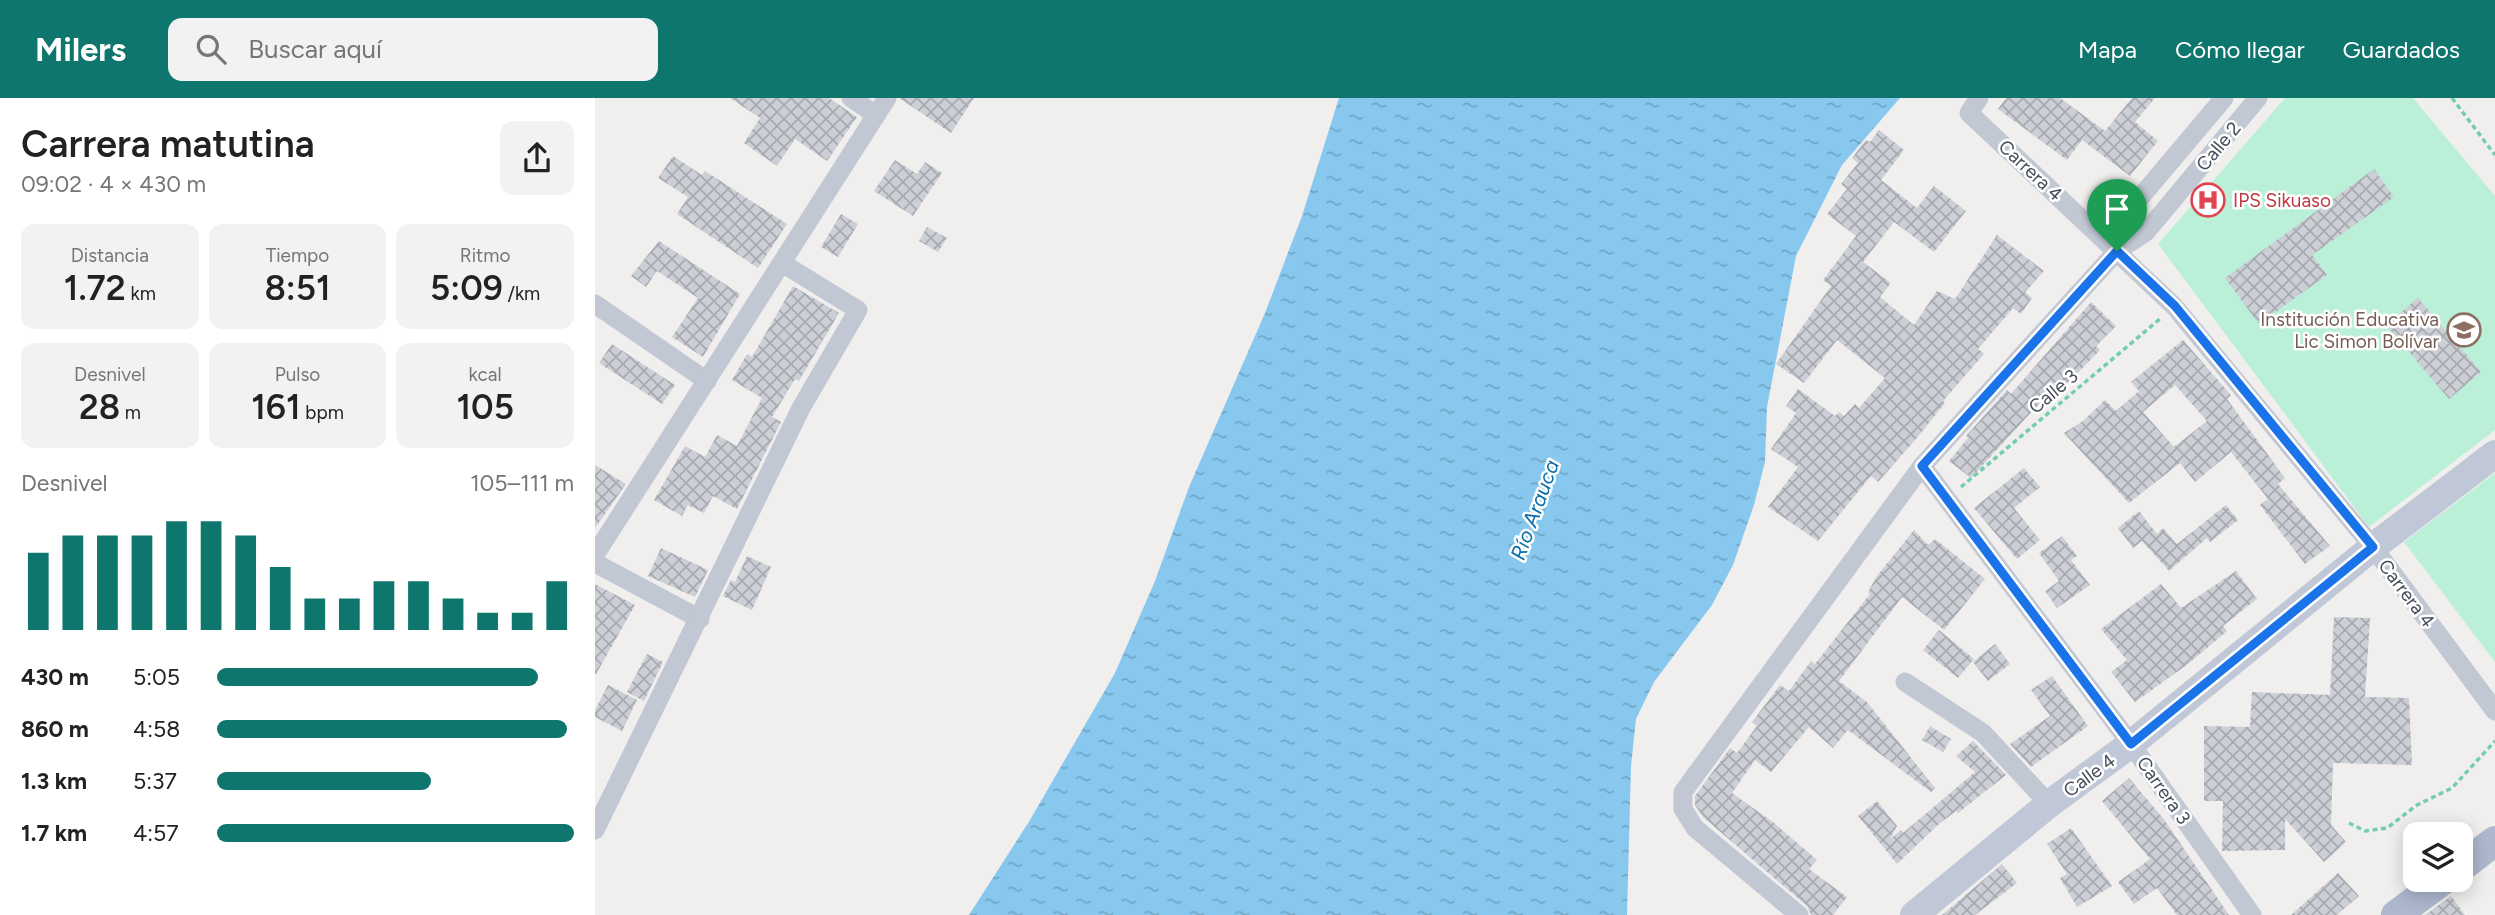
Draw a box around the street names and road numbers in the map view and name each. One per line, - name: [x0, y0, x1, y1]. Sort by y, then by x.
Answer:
- street label: Calle 2: [2191, 117, 2246, 176]
- street label: Carrera 4: [1994, 135, 2068, 206]
- street label: Calle 3: [2024, 364, 2083, 419]
- street label: Carrera 4: [2374, 555, 2440, 632]
- street label: Calle 4: [2059, 749, 2120, 802]
- street label: Carrera 3: [2132, 752, 2195, 829]

